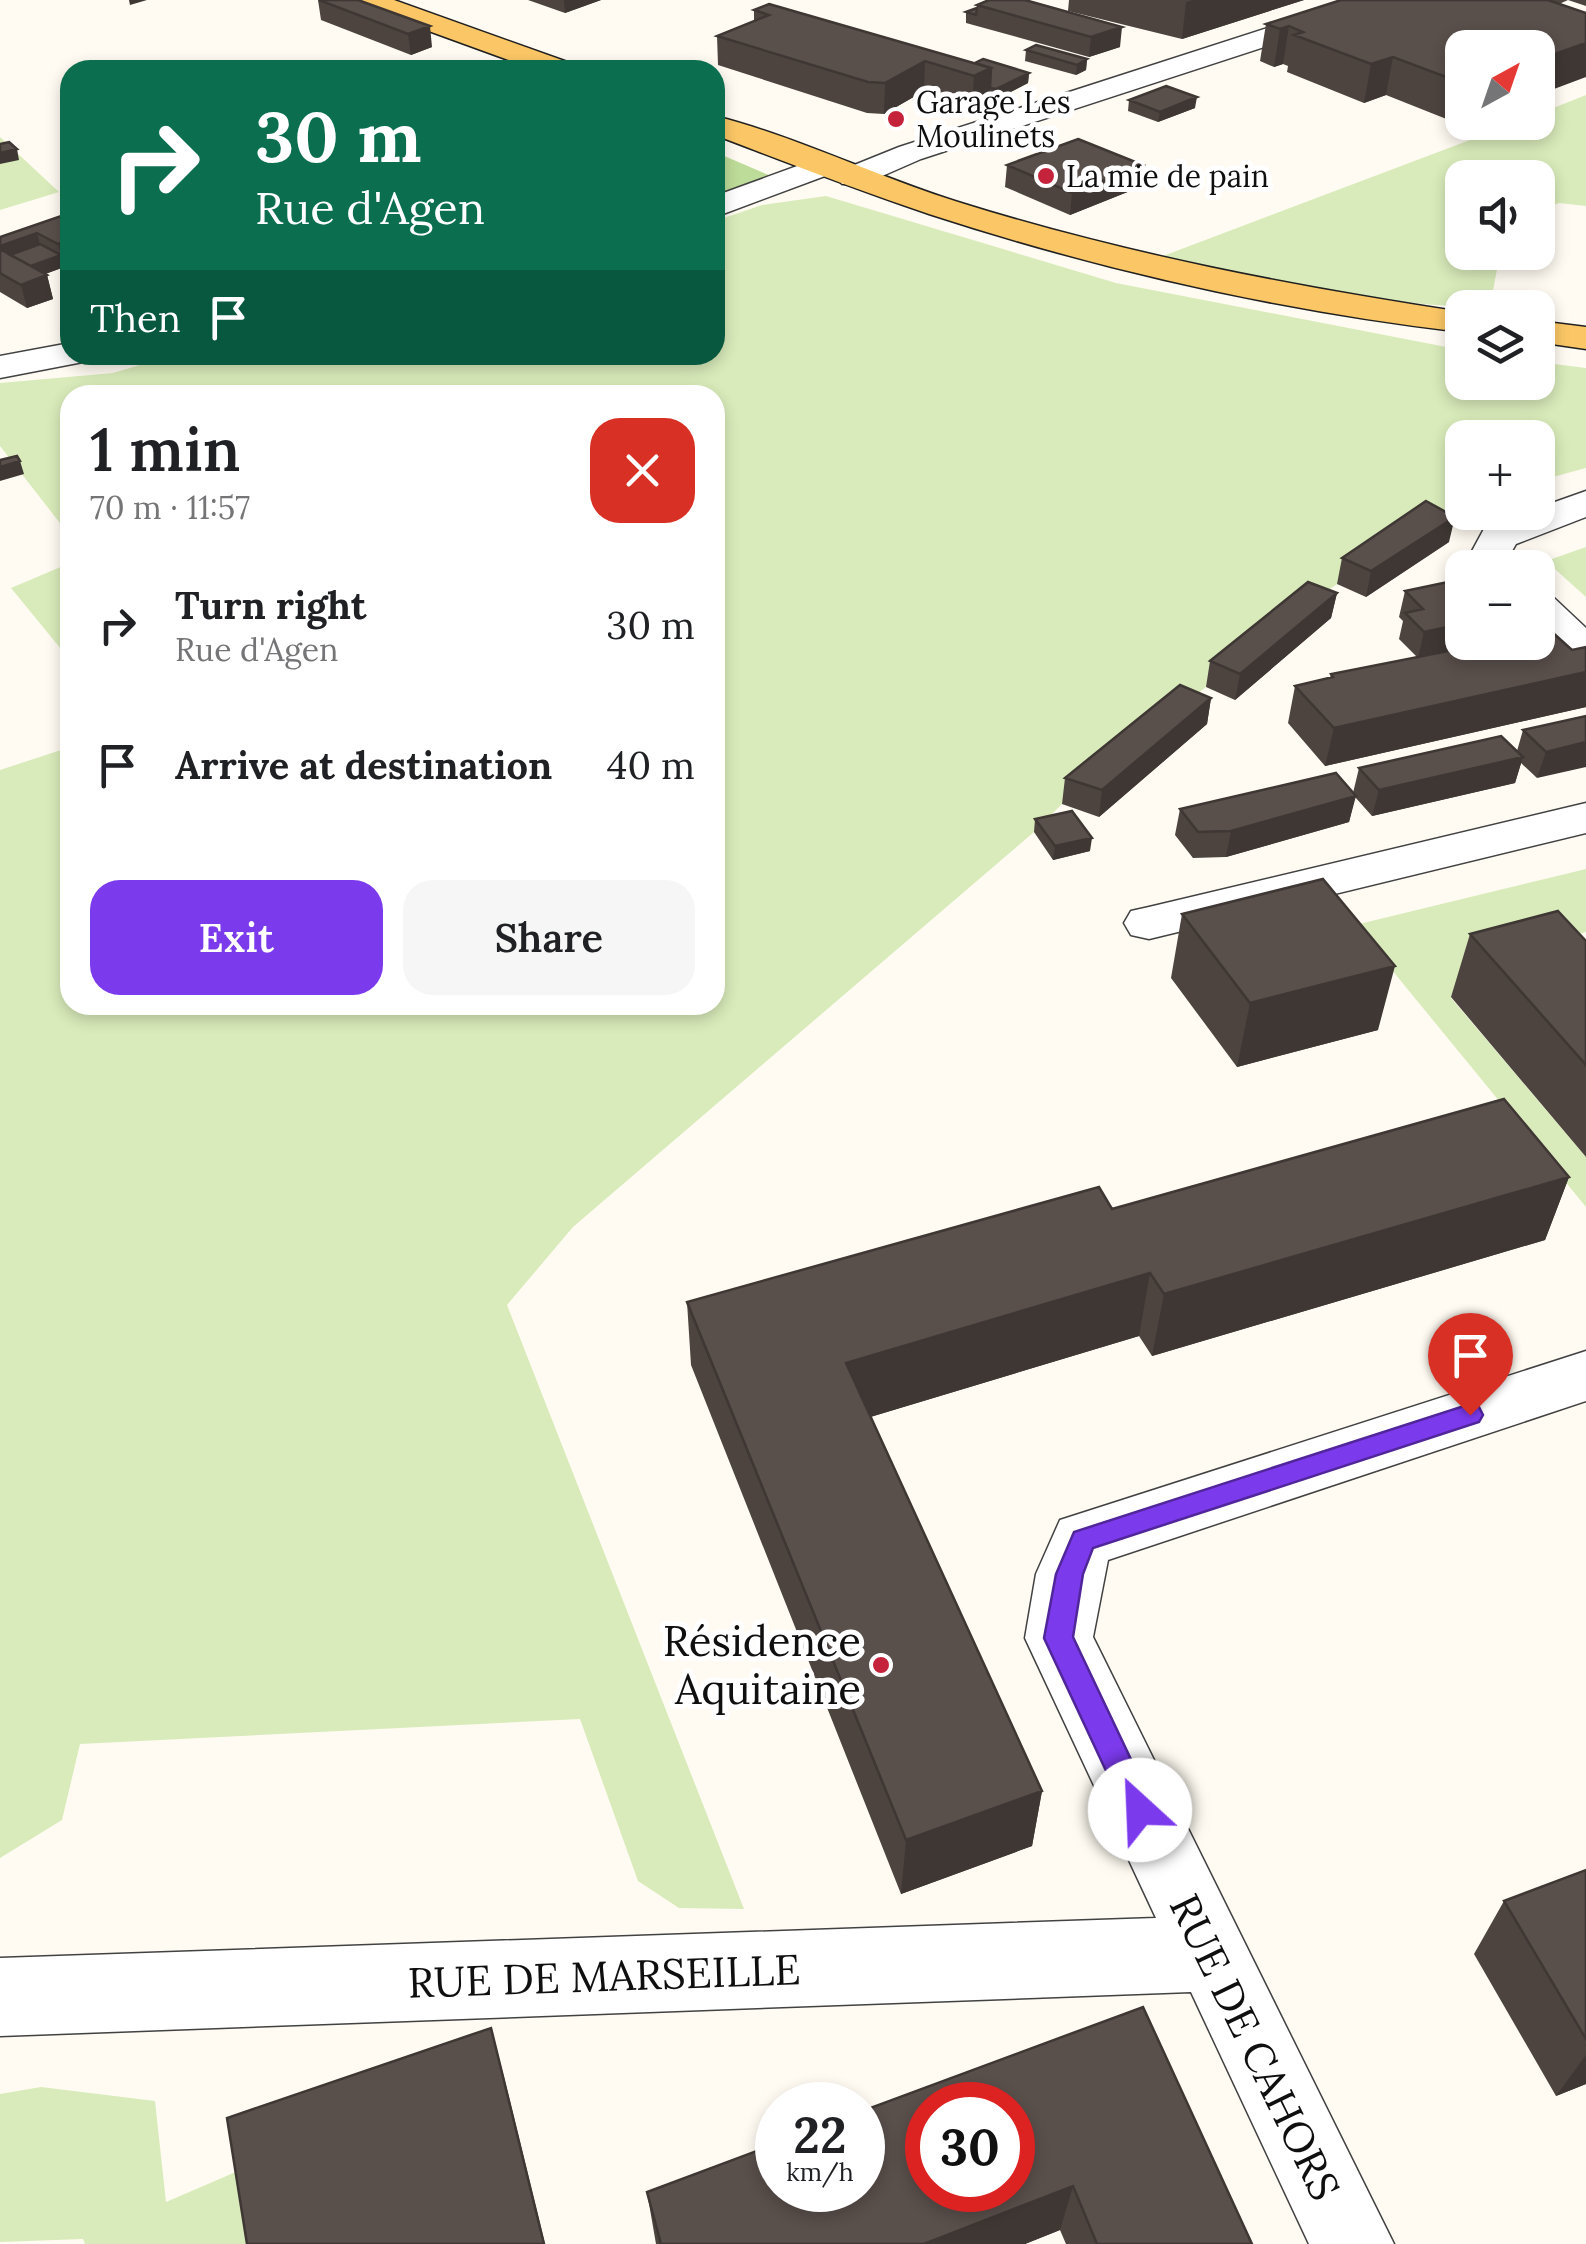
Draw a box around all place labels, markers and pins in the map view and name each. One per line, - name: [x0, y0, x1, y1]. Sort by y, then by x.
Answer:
- place label: Garage Les Moulinets: [916, 83, 1071, 155]
- marker: Garage Les Moulinets: [885, 108, 907, 130]
- place label: La mie de pain: [1066, 157, 1269, 195]
- marker: La mie de pain: [1035, 165, 1057, 187]
- pin: [1428, 1313, 1513, 1416]
- place label: Résidence Aquitaine: [663, 1614, 861, 1716]
- marker: Résidence Aquitaine: [870, 1654, 892, 1676]

